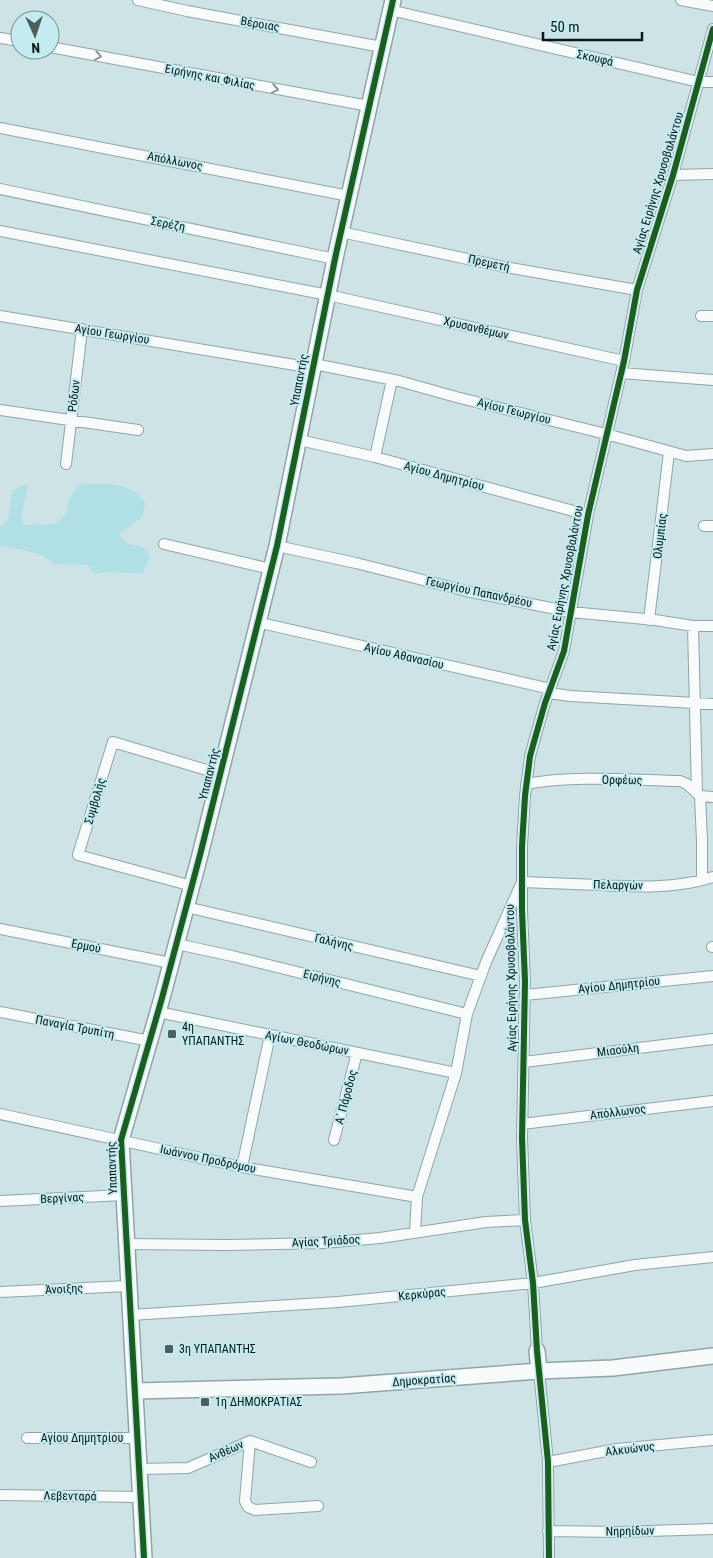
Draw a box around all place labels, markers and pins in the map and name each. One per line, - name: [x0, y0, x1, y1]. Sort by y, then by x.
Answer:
- place label: 4η ΥΠΑΠΑΝΤΗΣ: [182, 1020, 244, 1048]
- marker: 4η ΥΠΑΠΑΝΤΗΣ: [166, 1028, 178, 1040]
- place label: 3η ΥΠΑΠΑΝΤΗΣ: [179, 1342, 256, 1356]
- marker: 3η ΥΠΑΠΑΝΤΗΣ: [163, 1343, 175, 1355]
- place label: 1η ΔΗΜΟΚΡΑΤΙΑΣ: [215, 1395, 302, 1409]
- marker: 1η ΔΗΜΟΚΡΑΤΙΑΣ: [199, 1396, 211, 1408]

